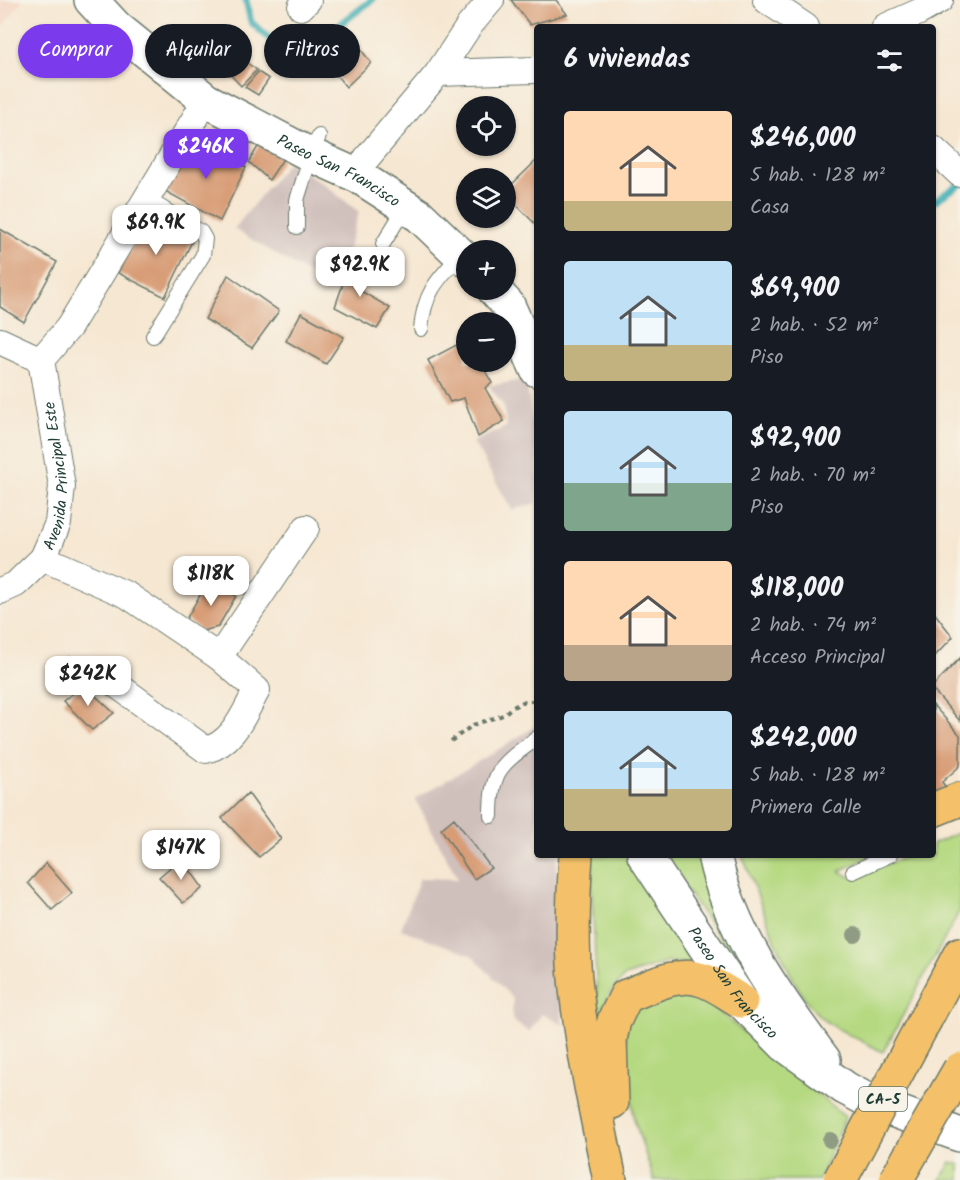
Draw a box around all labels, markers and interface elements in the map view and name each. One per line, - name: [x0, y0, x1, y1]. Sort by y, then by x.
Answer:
- chip: Comprar: [18, 24, 133, 78]
- chip: Alquilar: [145, 24, 252, 78]
- chip: Filtros: [264, 24, 360, 78]
- text: 6 viviendas: [564, 39, 690, 81]
- icon: filters: [873, 44, 906, 77]
- map controls: [456, 96, 516, 372]
- button: locate: [456, 96, 516, 156]
- text: $246,000: [750, 118, 856, 160]
- street label: Paseo San Francisco: [272, 128, 405, 214]
- pin: $246K: [164, 129, 248, 180]
- text: $246K: [177, 132, 235, 164]
- icon: home: [612, 135, 684, 207]
- text: 5 hab. · 128 m²: [750, 160, 885, 192]
- button: layers: [456, 168, 516, 228]
- text: Casa: [750, 192, 789, 224]
- pin: $69.9K: [107, 205, 205, 256]
- text: $69.9K: [126, 208, 186, 240]
- button: +: [456, 240, 516, 300]
- pin: $92.9K: [311, 247, 409, 298]
- text: $92.9K: [330, 250, 390, 282]
- text: $69,900: [750, 268, 839, 310]
- icon: home: [612, 285, 684, 357]
- text: 2 hab. · 52 m²: [750, 310, 878, 342]
- button: −: [456, 312, 516, 372]
- text: Piso: [750, 342, 783, 374]
- street label: Avenida Principal Este: [37, 400, 76, 554]
- text: $92,900: [750, 418, 840, 460]
- icon: home: [612, 435, 684, 507]
- text: 2 hab. · 70 m²: [750, 460, 875, 492]
- text: Piso: [750, 492, 783, 524]
- pin: $118K: [169, 556, 253, 607]
- text: $118K: [187, 559, 235, 591]
- text: $118,000: [750, 568, 843, 610]
- icon: home: [612, 585, 684, 657]
- text: 2 hab. · 74 m²: [750, 610, 876, 642]
- text: Acceso Principal: [750, 642, 885, 674]
- pin: $242K: [46, 656, 130, 707]
- text: $242K: [59, 659, 117, 691]
- text: $242,000: [750, 718, 857, 760]
- icon: home: [612, 735, 684, 807]
- text: 5 hab. · 128 m²: [750, 760, 885, 792]
- text: Primera Calle: [750, 792, 861, 824]
- pin: $147K: [139, 830, 223, 881]
- text: $147K: [156, 833, 206, 865]
- street label: Paseo San Francisco: [681, 922, 783, 1046]
- road number: CA-5: [859, 1087, 907, 1111]

